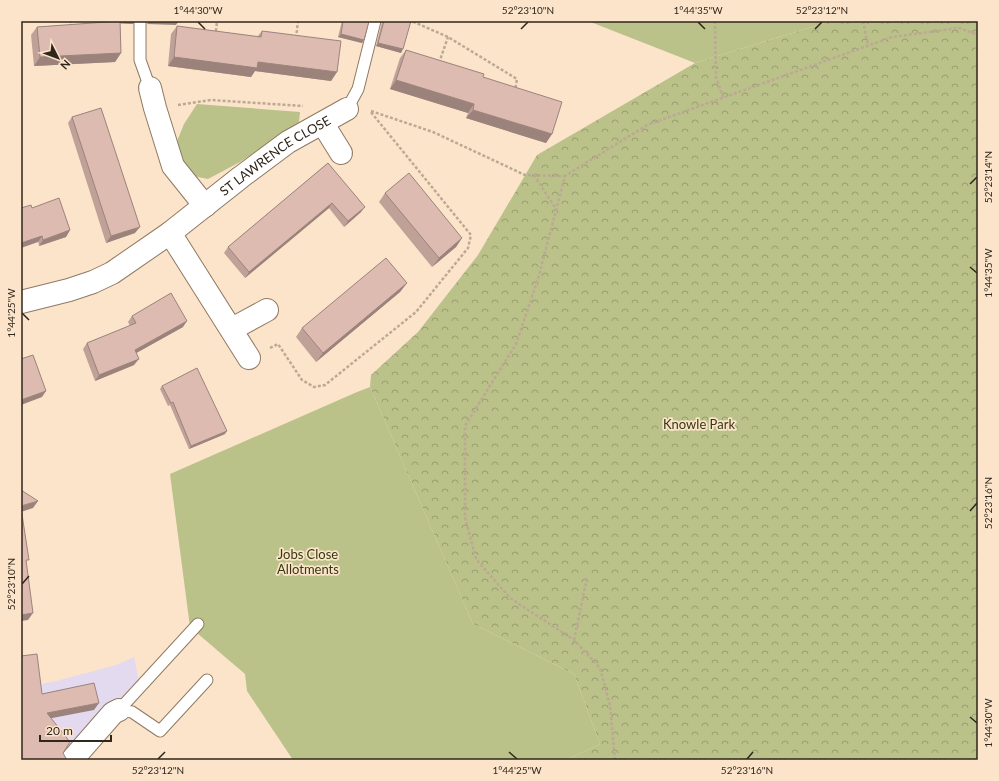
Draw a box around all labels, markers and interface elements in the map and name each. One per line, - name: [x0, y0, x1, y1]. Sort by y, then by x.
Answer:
- text: 1°44'30"W: [173, 4, 223, 16]
- text: 52°23'10"N: [502, 4, 554, 16]
- text: 1°44'35"W: [673, 4, 723, 16]
- text: 52°23'12"N: [796, 4, 848, 16]
- north arrow: [38, 38, 78, 78]
- text: N: [58, 58, 73, 73]
- street label: ST LAWRENCE CLOSE: [216, 112, 333, 199]
- text: 52°23'14"N: [982, 151, 994, 203]
- text: 1°44'35"W: [982, 248, 994, 298]
- text: 1°44'25"W: [5, 288, 17, 338]
- park label: Knowle Park: [663, 416, 735, 432]
- text: 52°23'16"N: [982, 477, 994, 529]
- park label: Jobs Close Allotments: [277, 546, 339, 577]
- text: 52°23'10"N: [5, 558, 17, 610]
- text: 1°44'30"W: [982, 698, 994, 748]
- scale bar: [40, 717, 111, 743]
- text: 20 m: [46, 723, 73, 738]
- text: 52°23'12"N: [132, 764, 184, 776]
- text: 1°44'25"W: [492, 764, 542, 776]
- text: 52°23'16"N: [721, 764, 773, 776]

